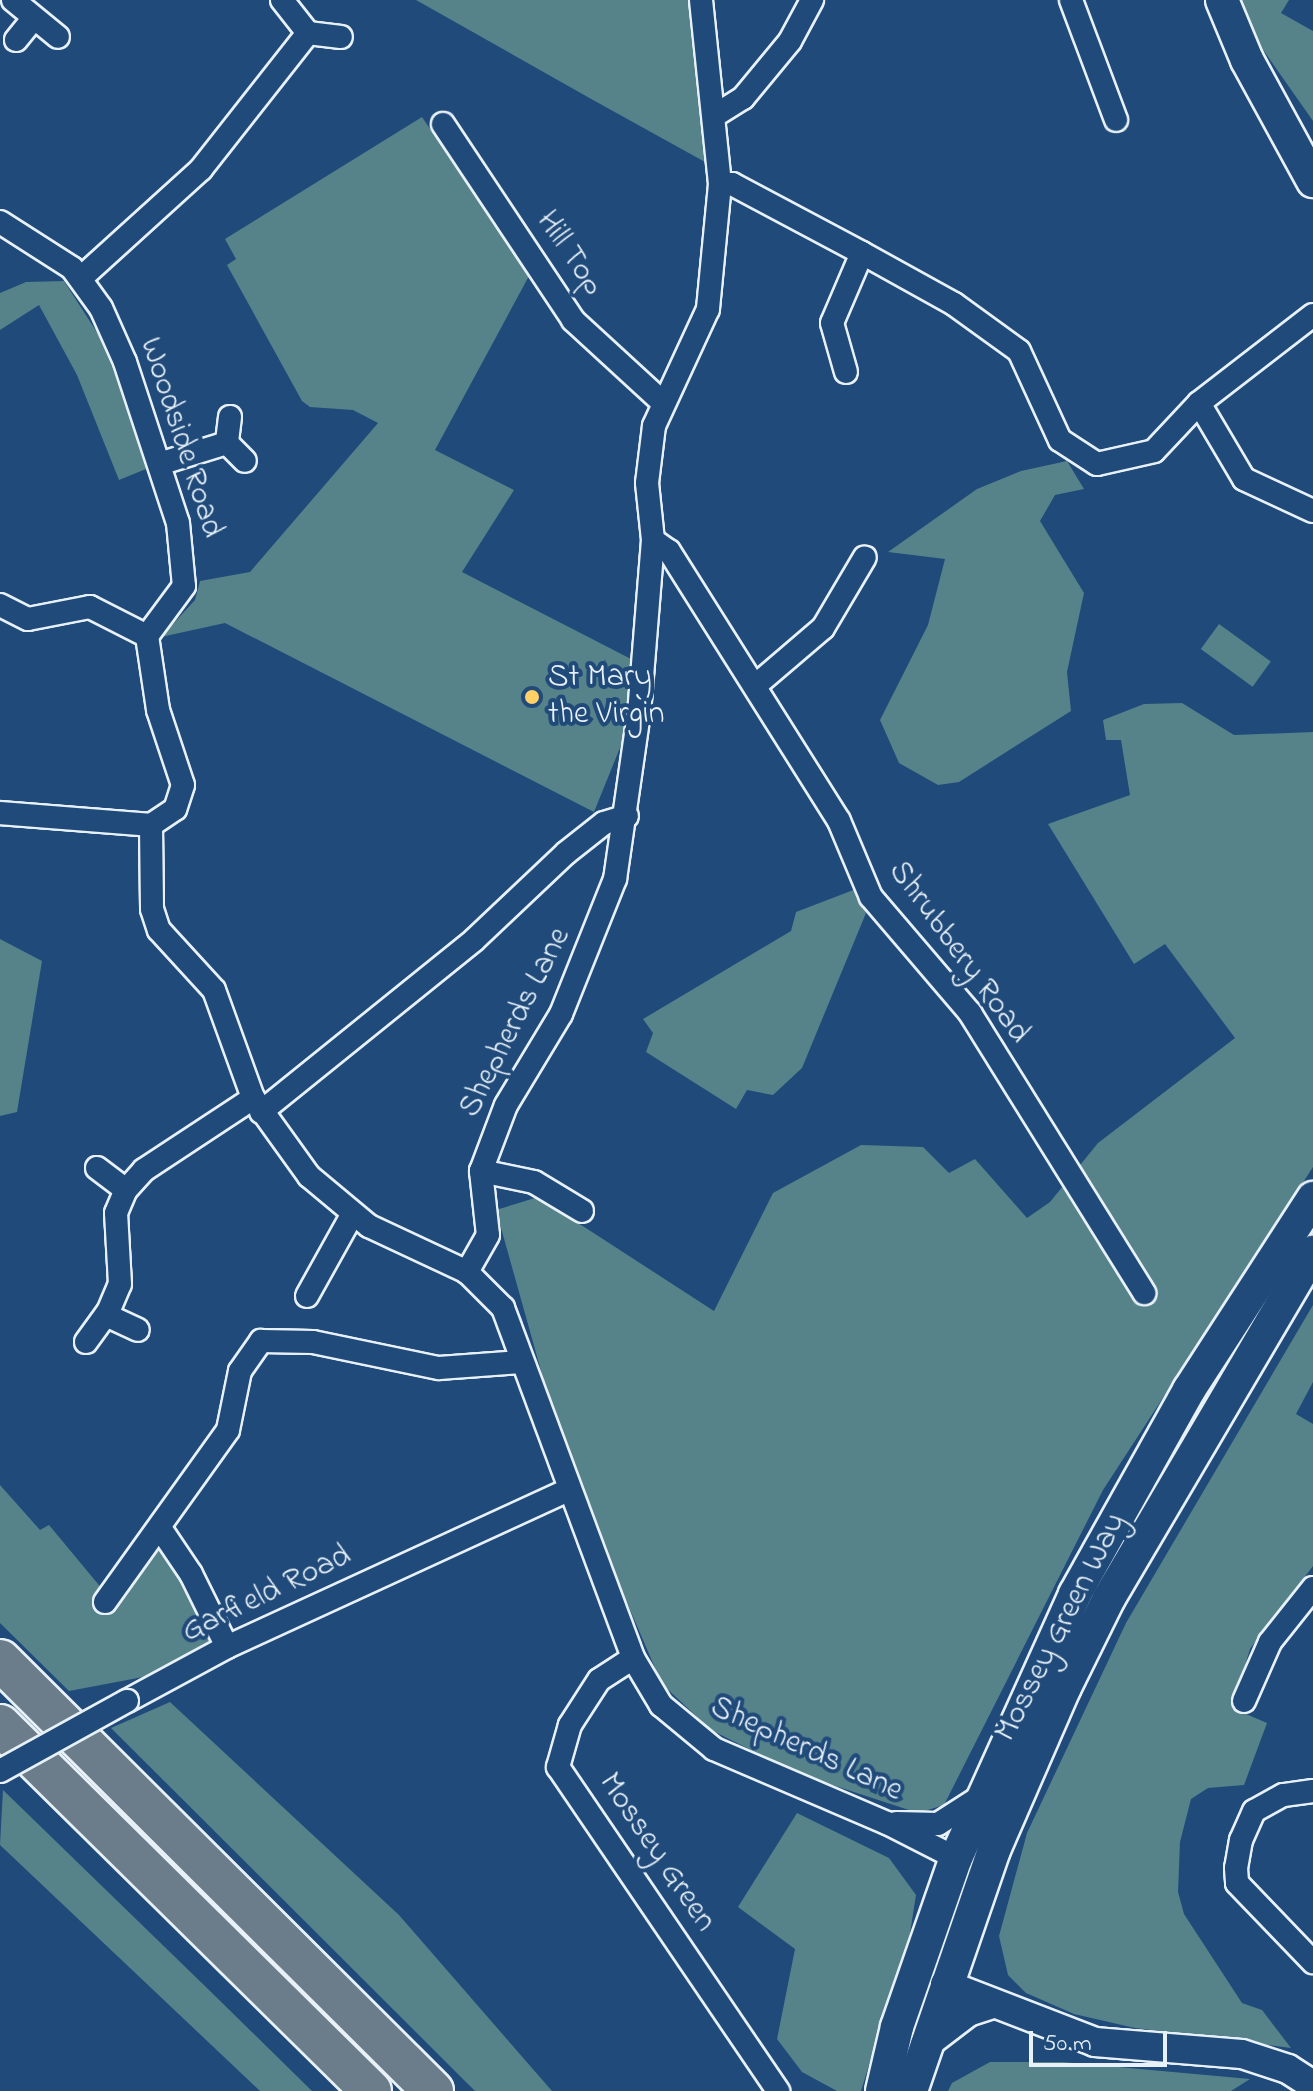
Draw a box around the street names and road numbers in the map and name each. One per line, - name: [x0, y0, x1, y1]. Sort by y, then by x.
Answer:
- street label: Hill Top: [527, 204, 611, 304]
- street label: Woodside Road: [130, 333, 230, 543]
- street label: Shrubbery Road: [879, 854, 1037, 1052]
- street label: Shepherds Lane: [452, 922, 580, 1124]
- street label: Mossey Green Way: [988, 1507, 1136, 1749]
- street label: Garfield Road: [176, 1538, 358, 1652]
- street label: Shepherds Lane: [704, 1689, 908, 1811]
- street label: Mossey Green: [589, 1766, 723, 1940]

